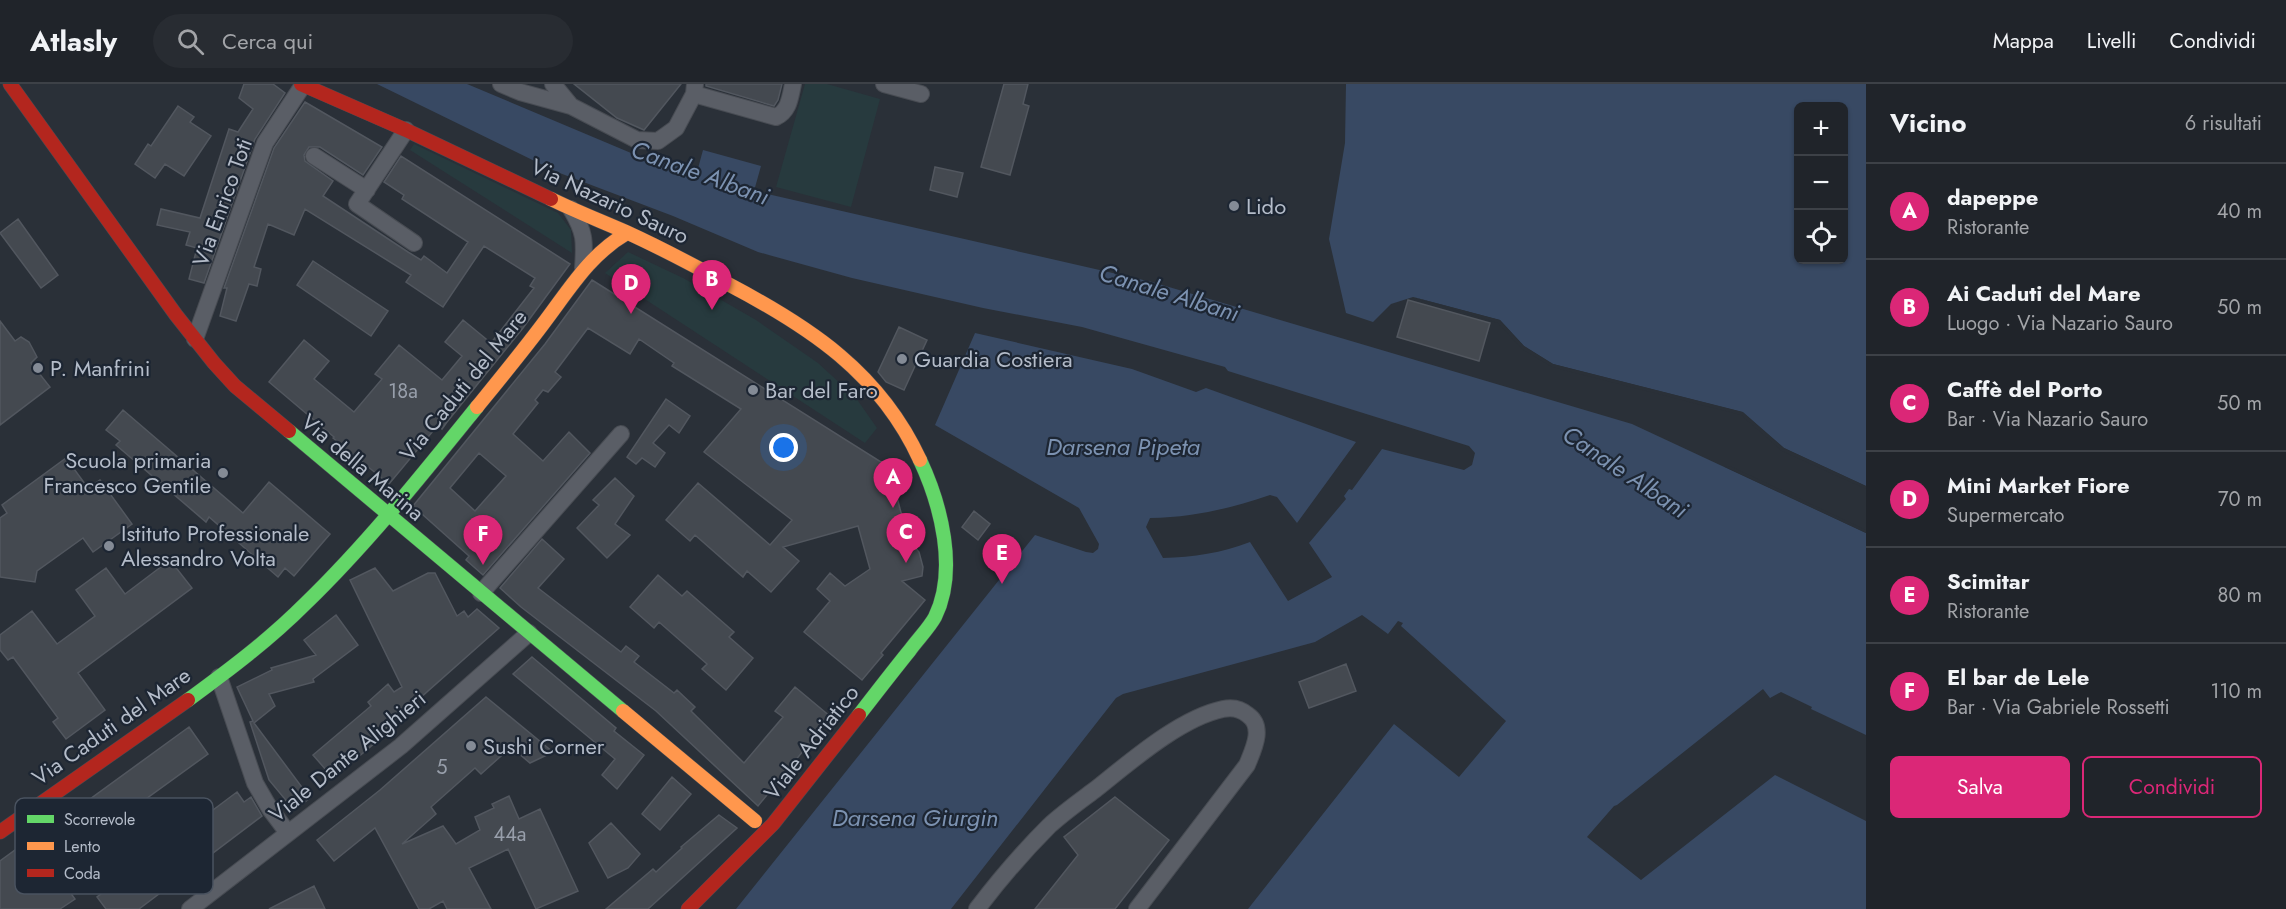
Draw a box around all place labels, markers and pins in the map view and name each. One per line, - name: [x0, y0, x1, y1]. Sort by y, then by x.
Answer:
- place label: Lido: [1246, 190, 1286, 222]
- marker: Lido: [1227, 199, 1241, 213]
- pin: B: [692, 260, 732, 310]
- pin: D: [612, 264, 650, 314]
- place label: Guardia Costiera: [914, 343, 1073, 375]
- place label: P. Manfrini: [50, 352, 151, 384]
- marker: Guardia Costiera: [895, 352, 909, 366]
- marker: P. Manfrini: [31, 361, 45, 375]
- place label: Bar del Faro: [765, 374, 878, 406]
- marker: Bar del Faro: [746, 383, 760, 397]
- place label: Scuola primaria Francesco Gentile: [44, 444, 211, 501]
- pin: A: [874, 458, 912, 508]
- marker: Scuola primaria Francesco Gentile: [216, 466, 230, 480]
- pin: C: [886, 514, 926, 563]
- pin: F: [464, 516, 502, 565]
- place label: Istituto Professionale Alessandro Volta: [121, 517, 309, 574]
- pin: E: [982, 534, 1022, 584]
- marker: Istituto Professionale Alessandro Volta: [102, 539, 116, 553]
- place label: Sushi Corner: [483, 730, 605, 762]
- marker: Sushi Corner: [464, 739, 478, 753]

